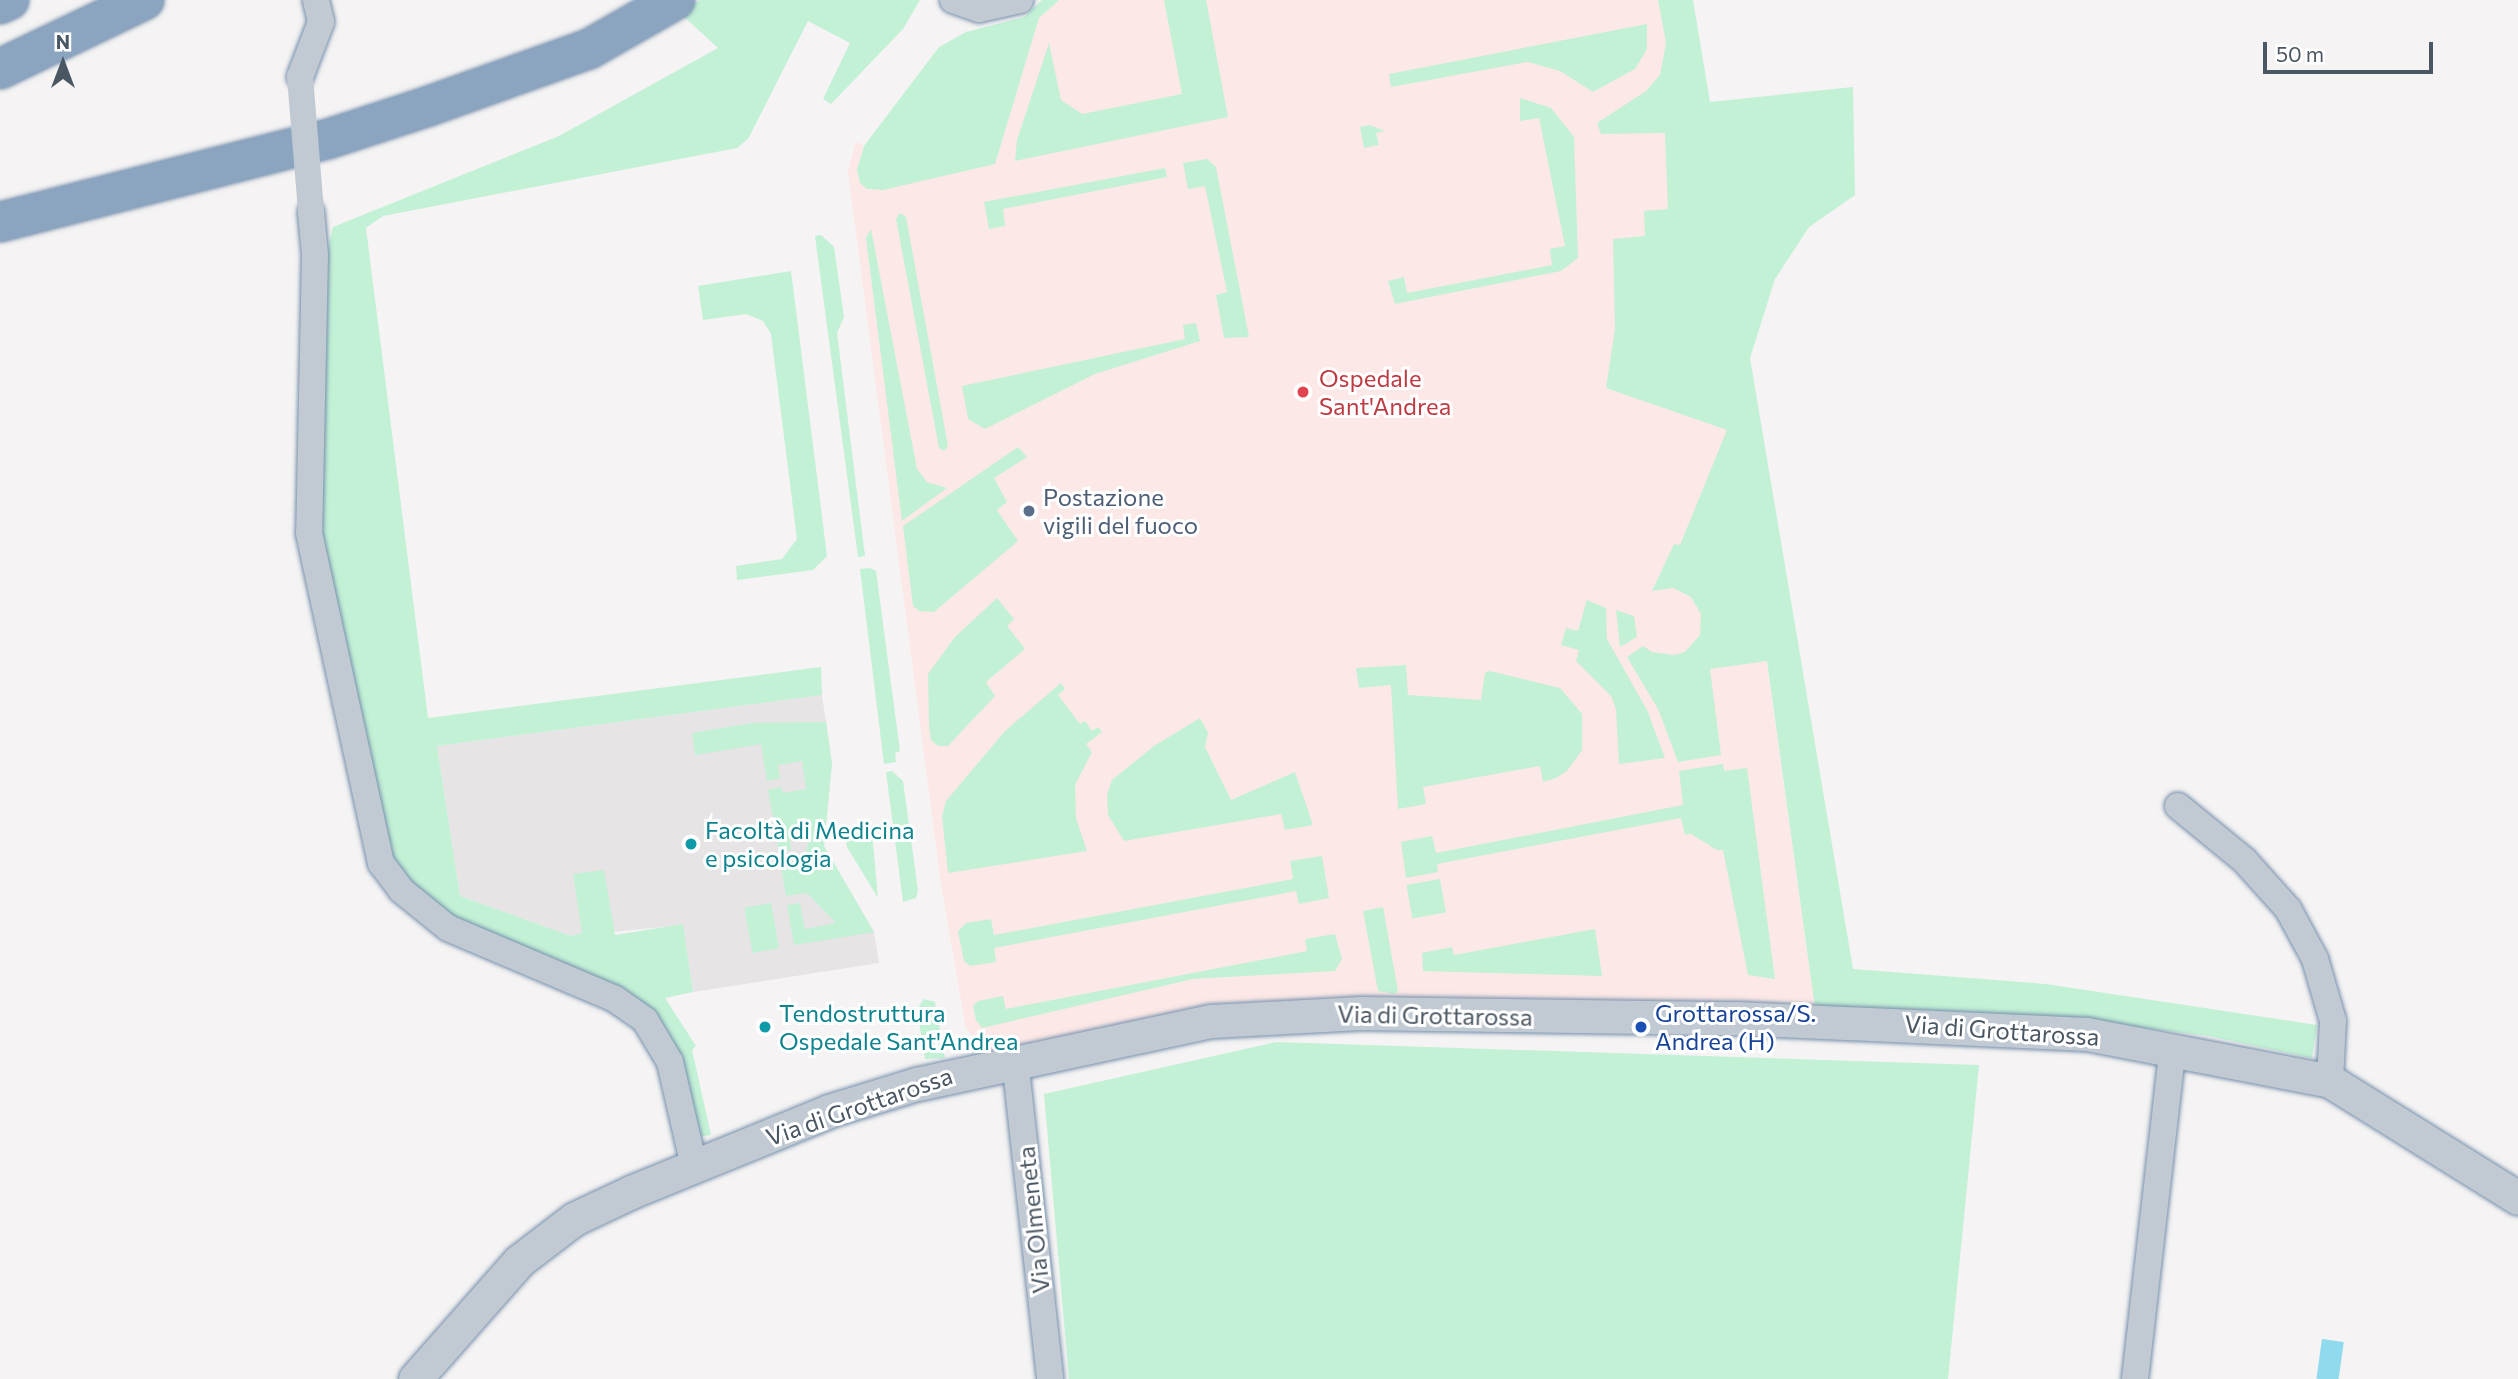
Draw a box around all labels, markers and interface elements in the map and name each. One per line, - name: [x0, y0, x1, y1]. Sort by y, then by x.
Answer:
- north arrow: [28, 28, 98, 98]
- scale bar: [2266, 28, 2436, 72]
- text: N: [56, 30, 70, 53]
- text: 50 m: [2276, 41, 2324, 66]
- place label: Ospedale Sant'Andrea: [1319, 364, 1451, 420]
- marker: Ospedale Sant'Andrea: [1293, 382, 1313, 402]
- place label: Postazione vigili del fuoco: [1043, 483, 1198, 539]
- marker: Postazione vigili del fuoco: [1021, 503, 1037, 519]
- place label: Facoltà di Medicina e psicologia: [705, 816, 915, 872]
- marker: Facoltà di Medicina e psicologia: [683, 836, 699, 852]
- place label: Tendostruttura Ospedale Sant'Andrea: [779, 999, 1018, 1055]
- street label: Via di Grottarossa: [1337, 999, 1533, 1031]
- place label: Grottarossa/S. Andrea (H): [1655, 999, 1816, 1055]
- street label: Via di Grottarossa: [1904, 1009, 2100, 1051]
- marker: Tendostruttura Ospedale Sant'Andrea: [757, 1019, 773, 1035]
- marker: Grottarossa/S. Andrea (H): [1633, 1019, 1649, 1035]
- street label: Via di Grottarossa: [762, 1061, 956, 1151]
- street label: Via Olmeneta: [1011, 1145, 1055, 1295]

